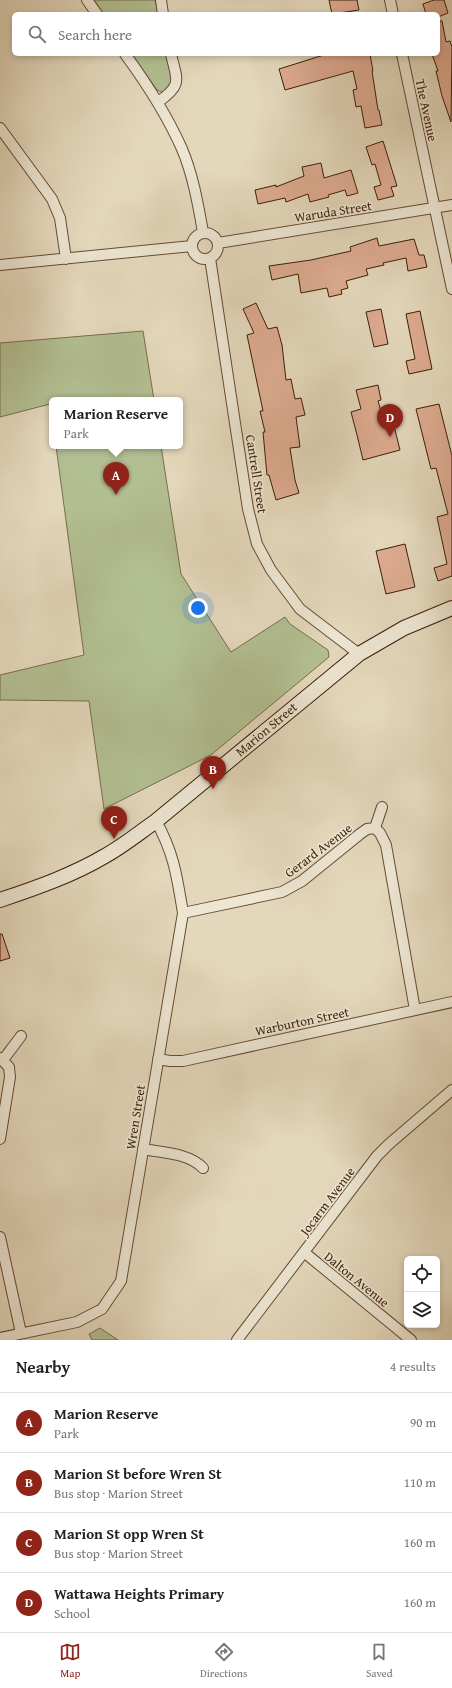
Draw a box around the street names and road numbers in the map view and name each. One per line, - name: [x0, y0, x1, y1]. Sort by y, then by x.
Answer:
- street label: The Avenue: [411, 77, 442, 143]
- street label: Waruda Street: [293, 196, 373, 227]
- street label: Cantrell Street: [241, 433, 272, 515]
- street label: Marion Street: [231, 698, 302, 761]
- street label: Gerard Avenue: [281, 819, 356, 882]
- street label: Warburton Street: [253, 1002, 351, 1041]
- street label: Wren Street: [121, 1083, 150, 1151]
- street label: Jocarm Avenue: [294, 1163, 359, 1241]
- street label: Dalton Avenue: [320, 1247, 393, 1312]

